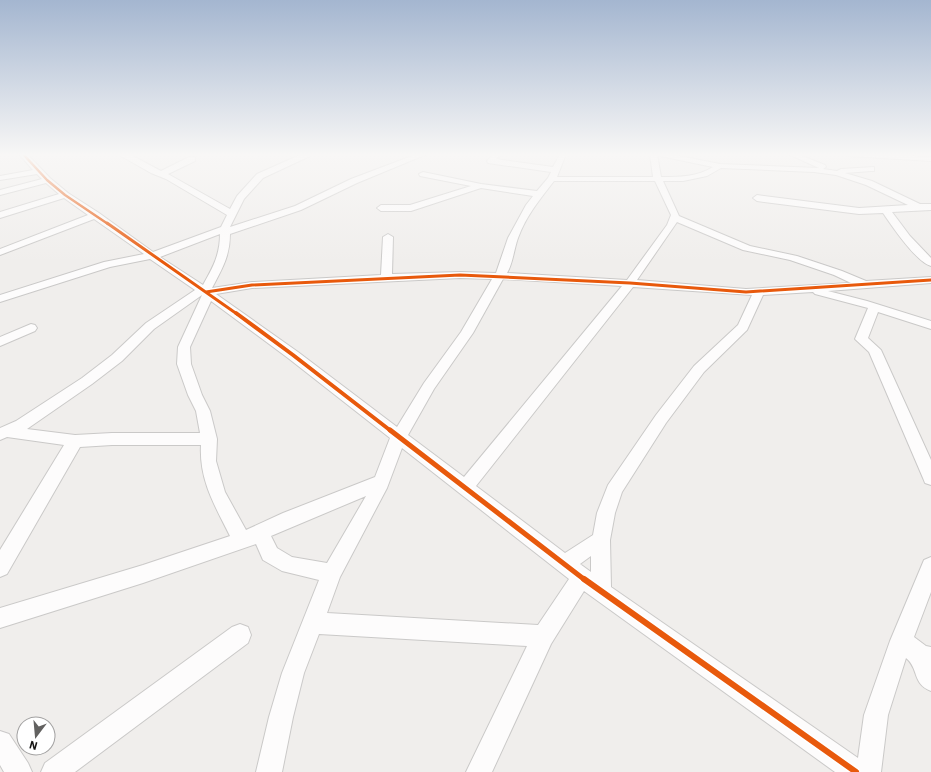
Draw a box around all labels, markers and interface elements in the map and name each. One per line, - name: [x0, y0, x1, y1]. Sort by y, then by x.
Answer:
- north arrow: [16, 716, 56, 756]
- text: N: [27, 738, 39, 753]

